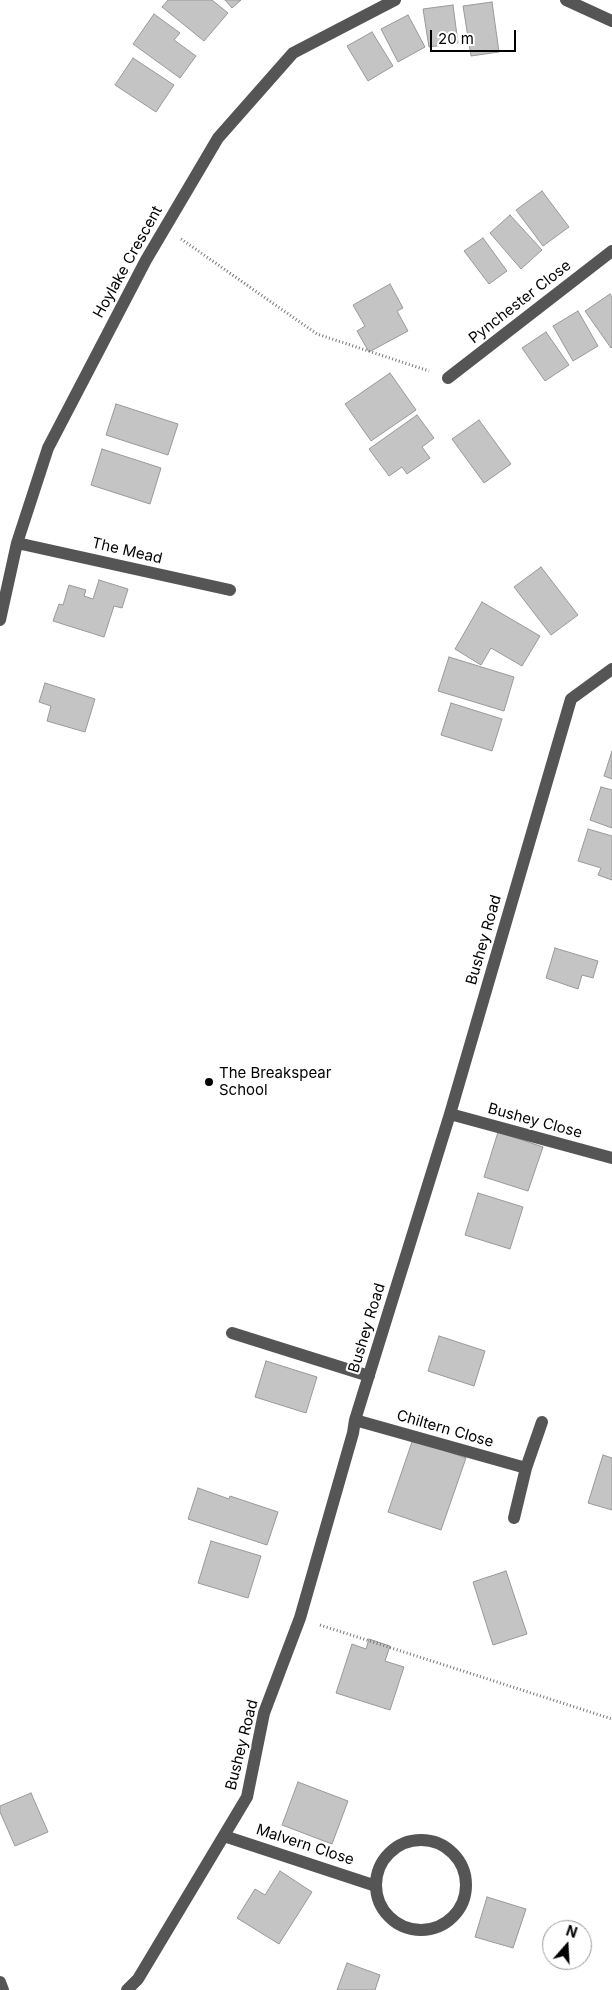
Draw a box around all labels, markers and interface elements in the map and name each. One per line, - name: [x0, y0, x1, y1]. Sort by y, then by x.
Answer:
- scale bar: [432, 20, 518, 52]
- text: 20 m: [438, 29, 474, 48]
- street label: Hoylake Crescent: [90, 203, 166, 321]
- street label: Pynchester Close: [465, 257, 575, 347]
- street label: The Mead: [90, 534, 164, 568]
- street label: Bushey Road: [463, 893, 505, 987]
- place label: The Breakspear School: [219, 1064, 331, 1099]
- marker: The Breakspear School: [203, 1076, 215, 1088]
- street label: Bushey Close: [486, 1100, 584, 1142]
- street label: Bushey Road: [345, 1281, 389, 1375]
- street label: Chiltern Close: [394, 1407, 496, 1451]
- street label: Bushey Road: [222, 1698, 262, 1792]
- street label: Malvern Close: [254, 1821, 356, 1869]
- north arrow: [542, 1920, 592, 1970]
- text: N: [564, 1922, 580, 1941]

